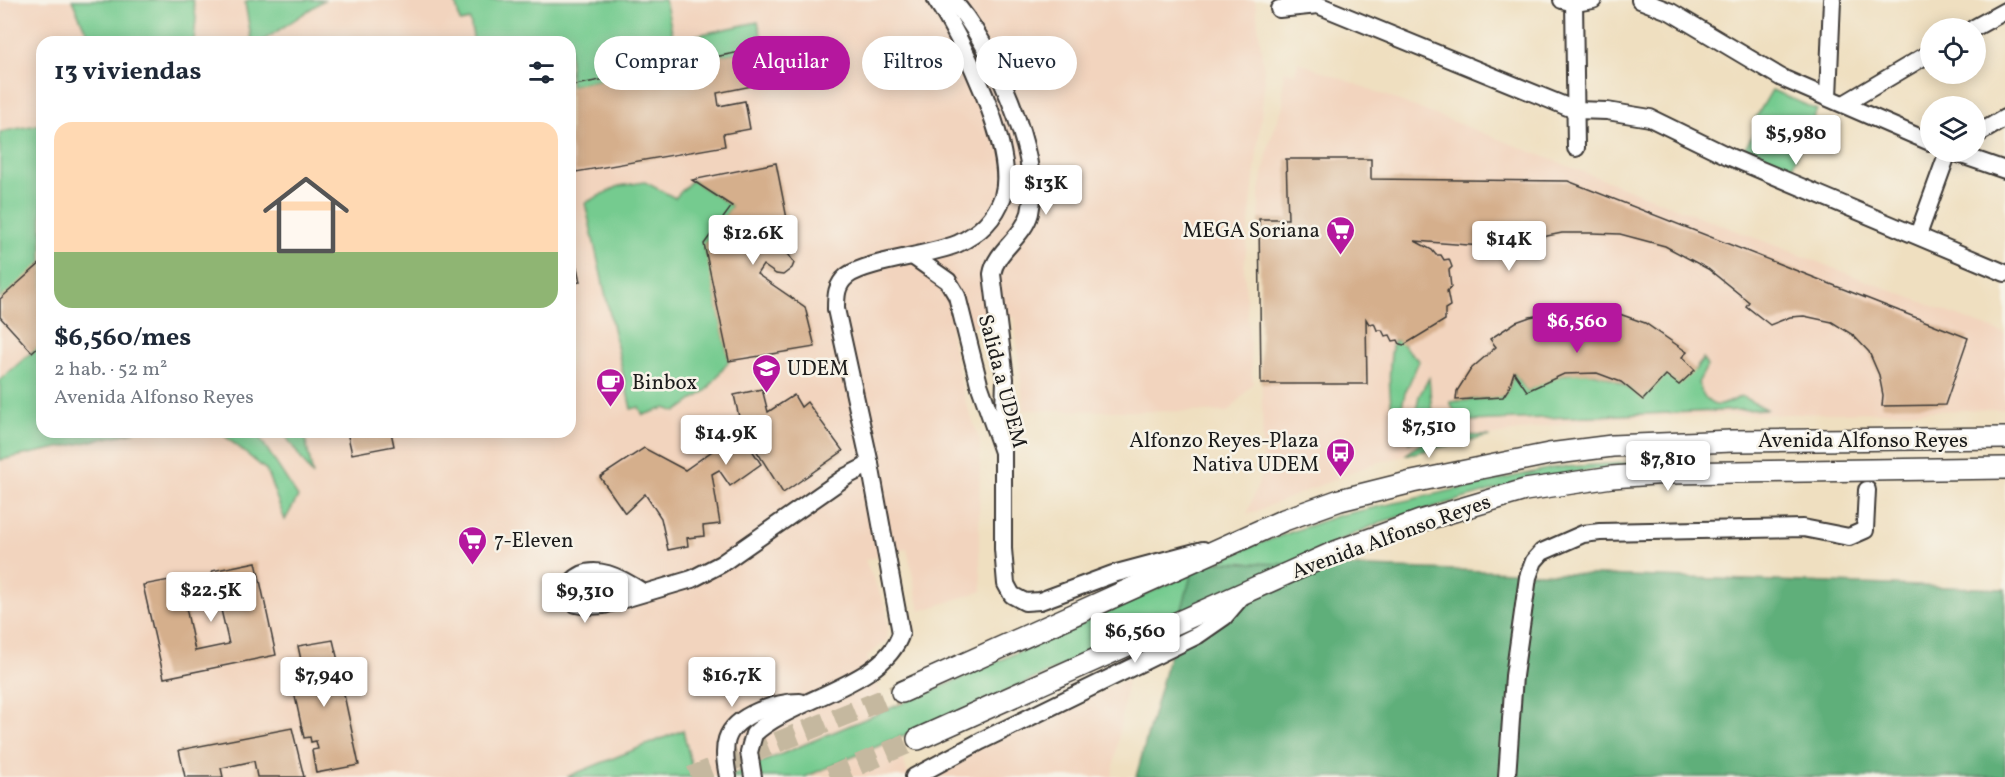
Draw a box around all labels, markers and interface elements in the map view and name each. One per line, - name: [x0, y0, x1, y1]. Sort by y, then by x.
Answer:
- map controls: [1920, 18, 1986, 162]
- button: locate: [1920, 18, 1986, 84]
- chip: Comprar: [594, 36, 720, 90]
- chip: Alquilar: [732, 36, 850, 90]
- chip: Filtros: [862, 36, 964, 90]
- chip: Nuevo: [976, 36, 1077, 90]
- text: 13 viviendas: [54, 54, 202, 90]
- icon: filters: [525, 56, 558, 89]
- button: layers: [1920, 96, 1986, 162]
- pin: $5,980: [1747, 115, 1845, 166]
- text: $5,980: [1766, 120, 1826, 148]
- icon: home: [252, 161, 360, 269]
- pin: $13K: [1010, 165, 1082, 216]
- text: $13K: [1024, 170, 1068, 198]
- supermarket icon: MEGA Soriana: [1325, 214, 1357, 256]
- pin: $12.6K: [704, 215, 802, 266]
- place label: MEGA Soriana: [1183, 217, 1320, 246]
- text: $12.6K: [723, 220, 783, 248]
- pin: $14K: [1473, 221, 1545, 272]
- text: $14K: [1486, 226, 1532, 254]
- pin: $6,560: [1528, 303, 1626, 354]
- text: $6,560: [1547, 308, 1607, 336]
- street label: Salida a UDEM: [970, 311, 1033, 452]
- text: $6,560/mes: [54, 320, 191, 356]
- school or university icon: UDEM: [750, 352, 782, 394]
- place label: UDEM: [787, 355, 849, 384]
- text: 2 hab. · 52 m²: [54, 356, 167, 384]
- cafe icon: Binbox: [595, 366, 627, 408]
- place label: Binbox: [632, 369, 697, 398]
- text: Avenida Alfonso Reyes: [54, 384, 254, 412]
- pin: $7,510: [1380, 408, 1478, 459]
- text: $7,510: [1402, 413, 1456, 441]
- pin: $14.9K: [677, 415, 775, 466]
- text: $14.9K: [695, 420, 757, 448]
- place label: Alfonzo Reyes-Plaza Nativa UDEM: [1129, 427, 1319, 480]
- street label: Avenida Alfonso Reyes: [1758, 427, 1968, 456]
- bus stop icon: Alfonzo Reyes-Plaza Nativa UDEM: [1324, 436, 1356, 478]
- pin: $7,810: [1619, 441, 1717, 492]
- text: $7,810: [1640, 446, 1696, 474]
- street label: Avenida Alfonso Reyes: [1288, 488, 1495, 587]
- supermarket icon: 7-Eleven: [457, 524, 489, 566]
- place label: 7-Eleven: [494, 527, 574, 556]
- pin: $22.5K: [162, 572, 260, 623]
- pin: $9,310: [536, 573, 634, 624]
- text: $22.5K: [180, 577, 242, 605]
- text: $9,310: [556, 578, 614, 606]
- pin: $6,560: [1086, 613, 1184, 664]
- text: $6,560: [1105, 618, 1165, 646]
- pin: $7,940: [275, 657, 373, 708]
- pin: $16.7K: [683, 657, 781, 708]
- text: $7,940: [294, 662, 354, 690]
- text: $16.7K: [702, 662, 762, 690]

